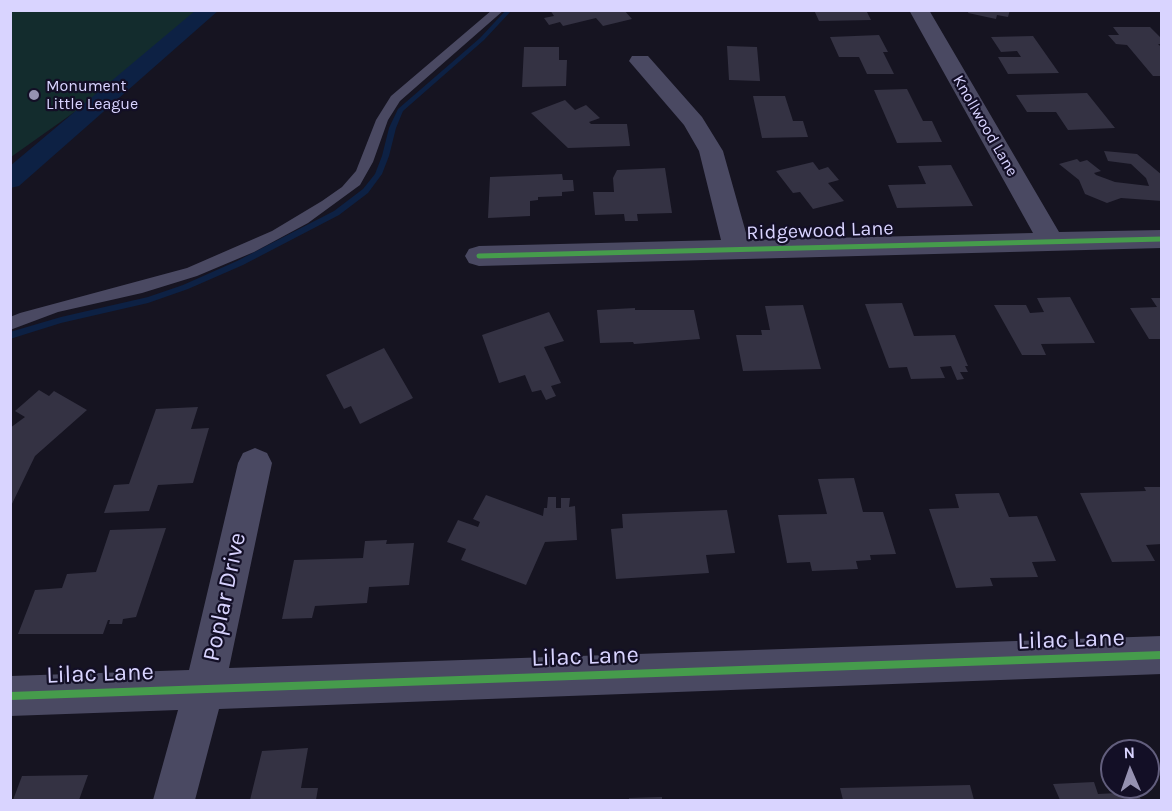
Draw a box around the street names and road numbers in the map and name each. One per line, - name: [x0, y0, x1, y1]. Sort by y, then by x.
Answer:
- street label: Knollwood Lane: [948, 72, 1022, 180]
- street label: Ridgewood Lane: [746, 216, 894, 246]
- street label: Poplar Drive: [197, 530, 253, 664]
- street label: Lilac Lane: [1017, 624, 1125, 656]
- street label: Lilac Lane: [531, 641, 639, 673]
- street label: Lilac Lane: [46, 658, 154, 690]

